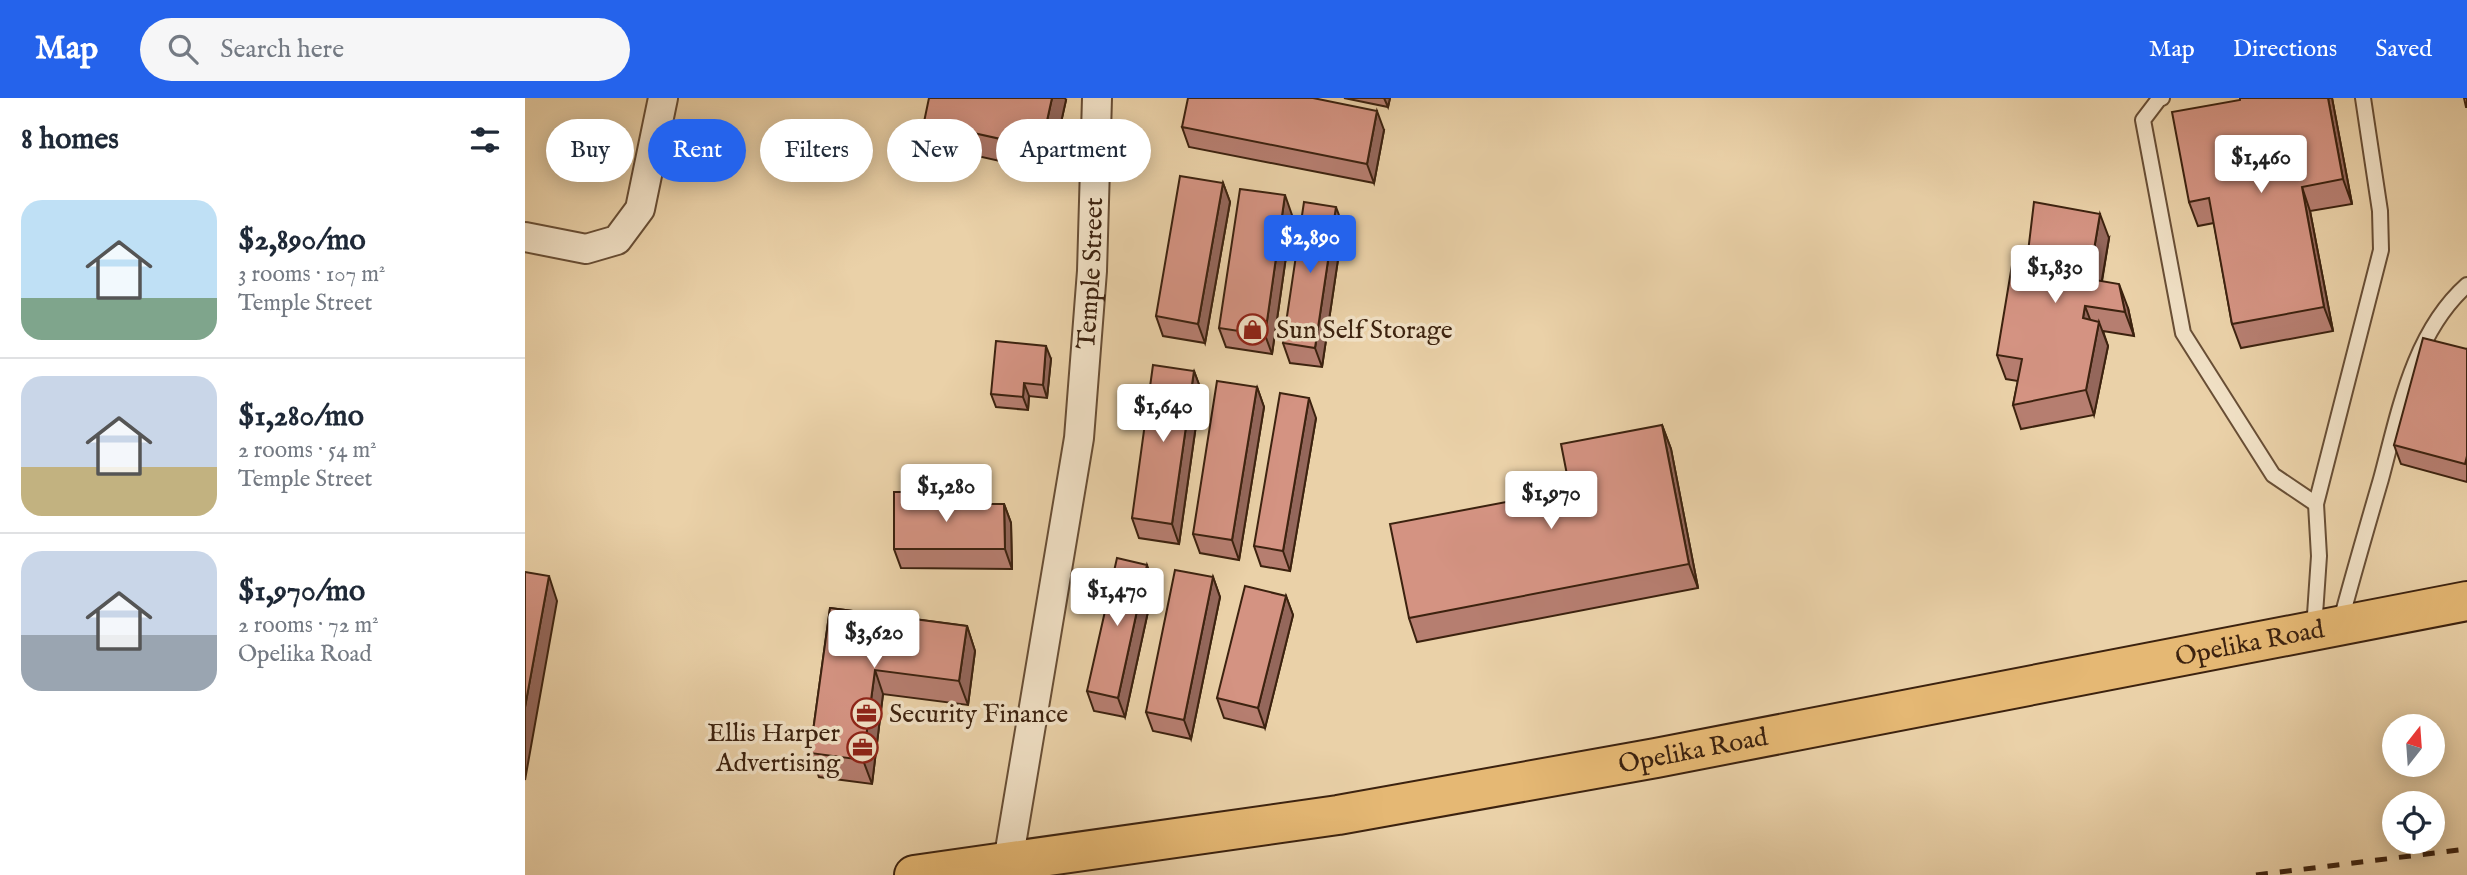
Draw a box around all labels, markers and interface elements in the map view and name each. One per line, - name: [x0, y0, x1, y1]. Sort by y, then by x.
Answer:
- search box: [140, 18, 630, 81]
- text: Map: [35, 28, 98, 70]
- icon: search: [164, 30, 202, 68]
- text: Search here: [220, 33, 344, 66]
- text: Map: [2149, 34, 2195, 65]
- text: Directions: [2233, 34, 2337, 65]
- text: Saved: [2375, 34, 2432, 65]
- chip: Buy: [546, 119, 634, 182]
- chip: Rent: [648, 119, 746, 182]
- chip: Filters: [760, 119, 873, 182]
- chip: New: [887, 119, 982, 182]
- chip: Apartment: [996, 119, 1151, 182]
- text: 8 homes: [21, 121, 119, 159]
- icon: filters: [466, 121, 504, 159]
- pin: $1,460: [2204, 136, 2318, 195]
- text: $1,460: [2231, 143, 2291, 172]
- street label: Temple Street: [1069, 197, 1111, 350]
- pin: $2,890: [1253, 216, 1367, 275]
- text: $2,890/mo: [238, 222, 366, 260]
- text: $2,890: [1280, 223, 1340, 252]
- icon: home: [77, 228, 161, 312]
- pin: $1,830: [1998, 246, 2112, 305]
- text: $1,830: [2027, 253, 2083, 282]
- text: 3 rooms · 107 m²: [238, 260, 386, 289]
- text: Temple Street: [238, 289, 372, 318]
- shop icon: Sun Self Storage: [1236, 313, 1270, 347]
- place label: Sun Self Storage: [1276, 314, 1453, 347]
- pin: $1,640: [1106, 384, 1220, 444]
- text: $1,640: [1133, 392, 1193, 421]
- text: $1,280/mo: [238, 398, 364, 436]
- icon: home: [77, 404, 161, 488]
- text: 2 rooms · 54 m²: [238, 436, 377, 465]
- pin: $1,280: [889, 464, 1003, 524]
- text: Temple Street: [238, 465, 372, 494]
- text: $1,280: [917, 472, 975, 501]
- pin: $1,970: [1494, 472, 1608, 531]
- text: $1,970: [1521, 479, 1581, 508]
- pin: $1,470: [1060, 568, 1174, 628]
- text: $1,970/mo: [238, 573, 365, 611]
- text: $1,470: [1087, 576, 1147, 605]
- icon: home: [77, 579, 161, 663]
- pin: $3,620: [817, 610, 931, 670]
- text: 2 rooms · 72 m²: [238, 611, 379, 640]
- street label: Opelika Road: [2172, 612, 2327, 674]
- text: $3,620: [844, 618, 904, 647]
- text: Opelika Road: [238, 640, 372, 669]
- office icon: Security Finance: [849, 697, 883, 731]
- place label: Security Finance: [889, 698, 1068, 731]
- north arrow: [2382, 714, 2445, 777]
- map controls: [2382, 714, 2445, 854]
- place label: Ellis Harper Advertising: [707, 717, 841, 780]
- street label: Opelika Road: [1616, 720, 1771, 781]
- office icon: Ellis Harper Advertising: [846, 731, 880, 765]
- button: locate: [2382, 791, 2445, 854]

